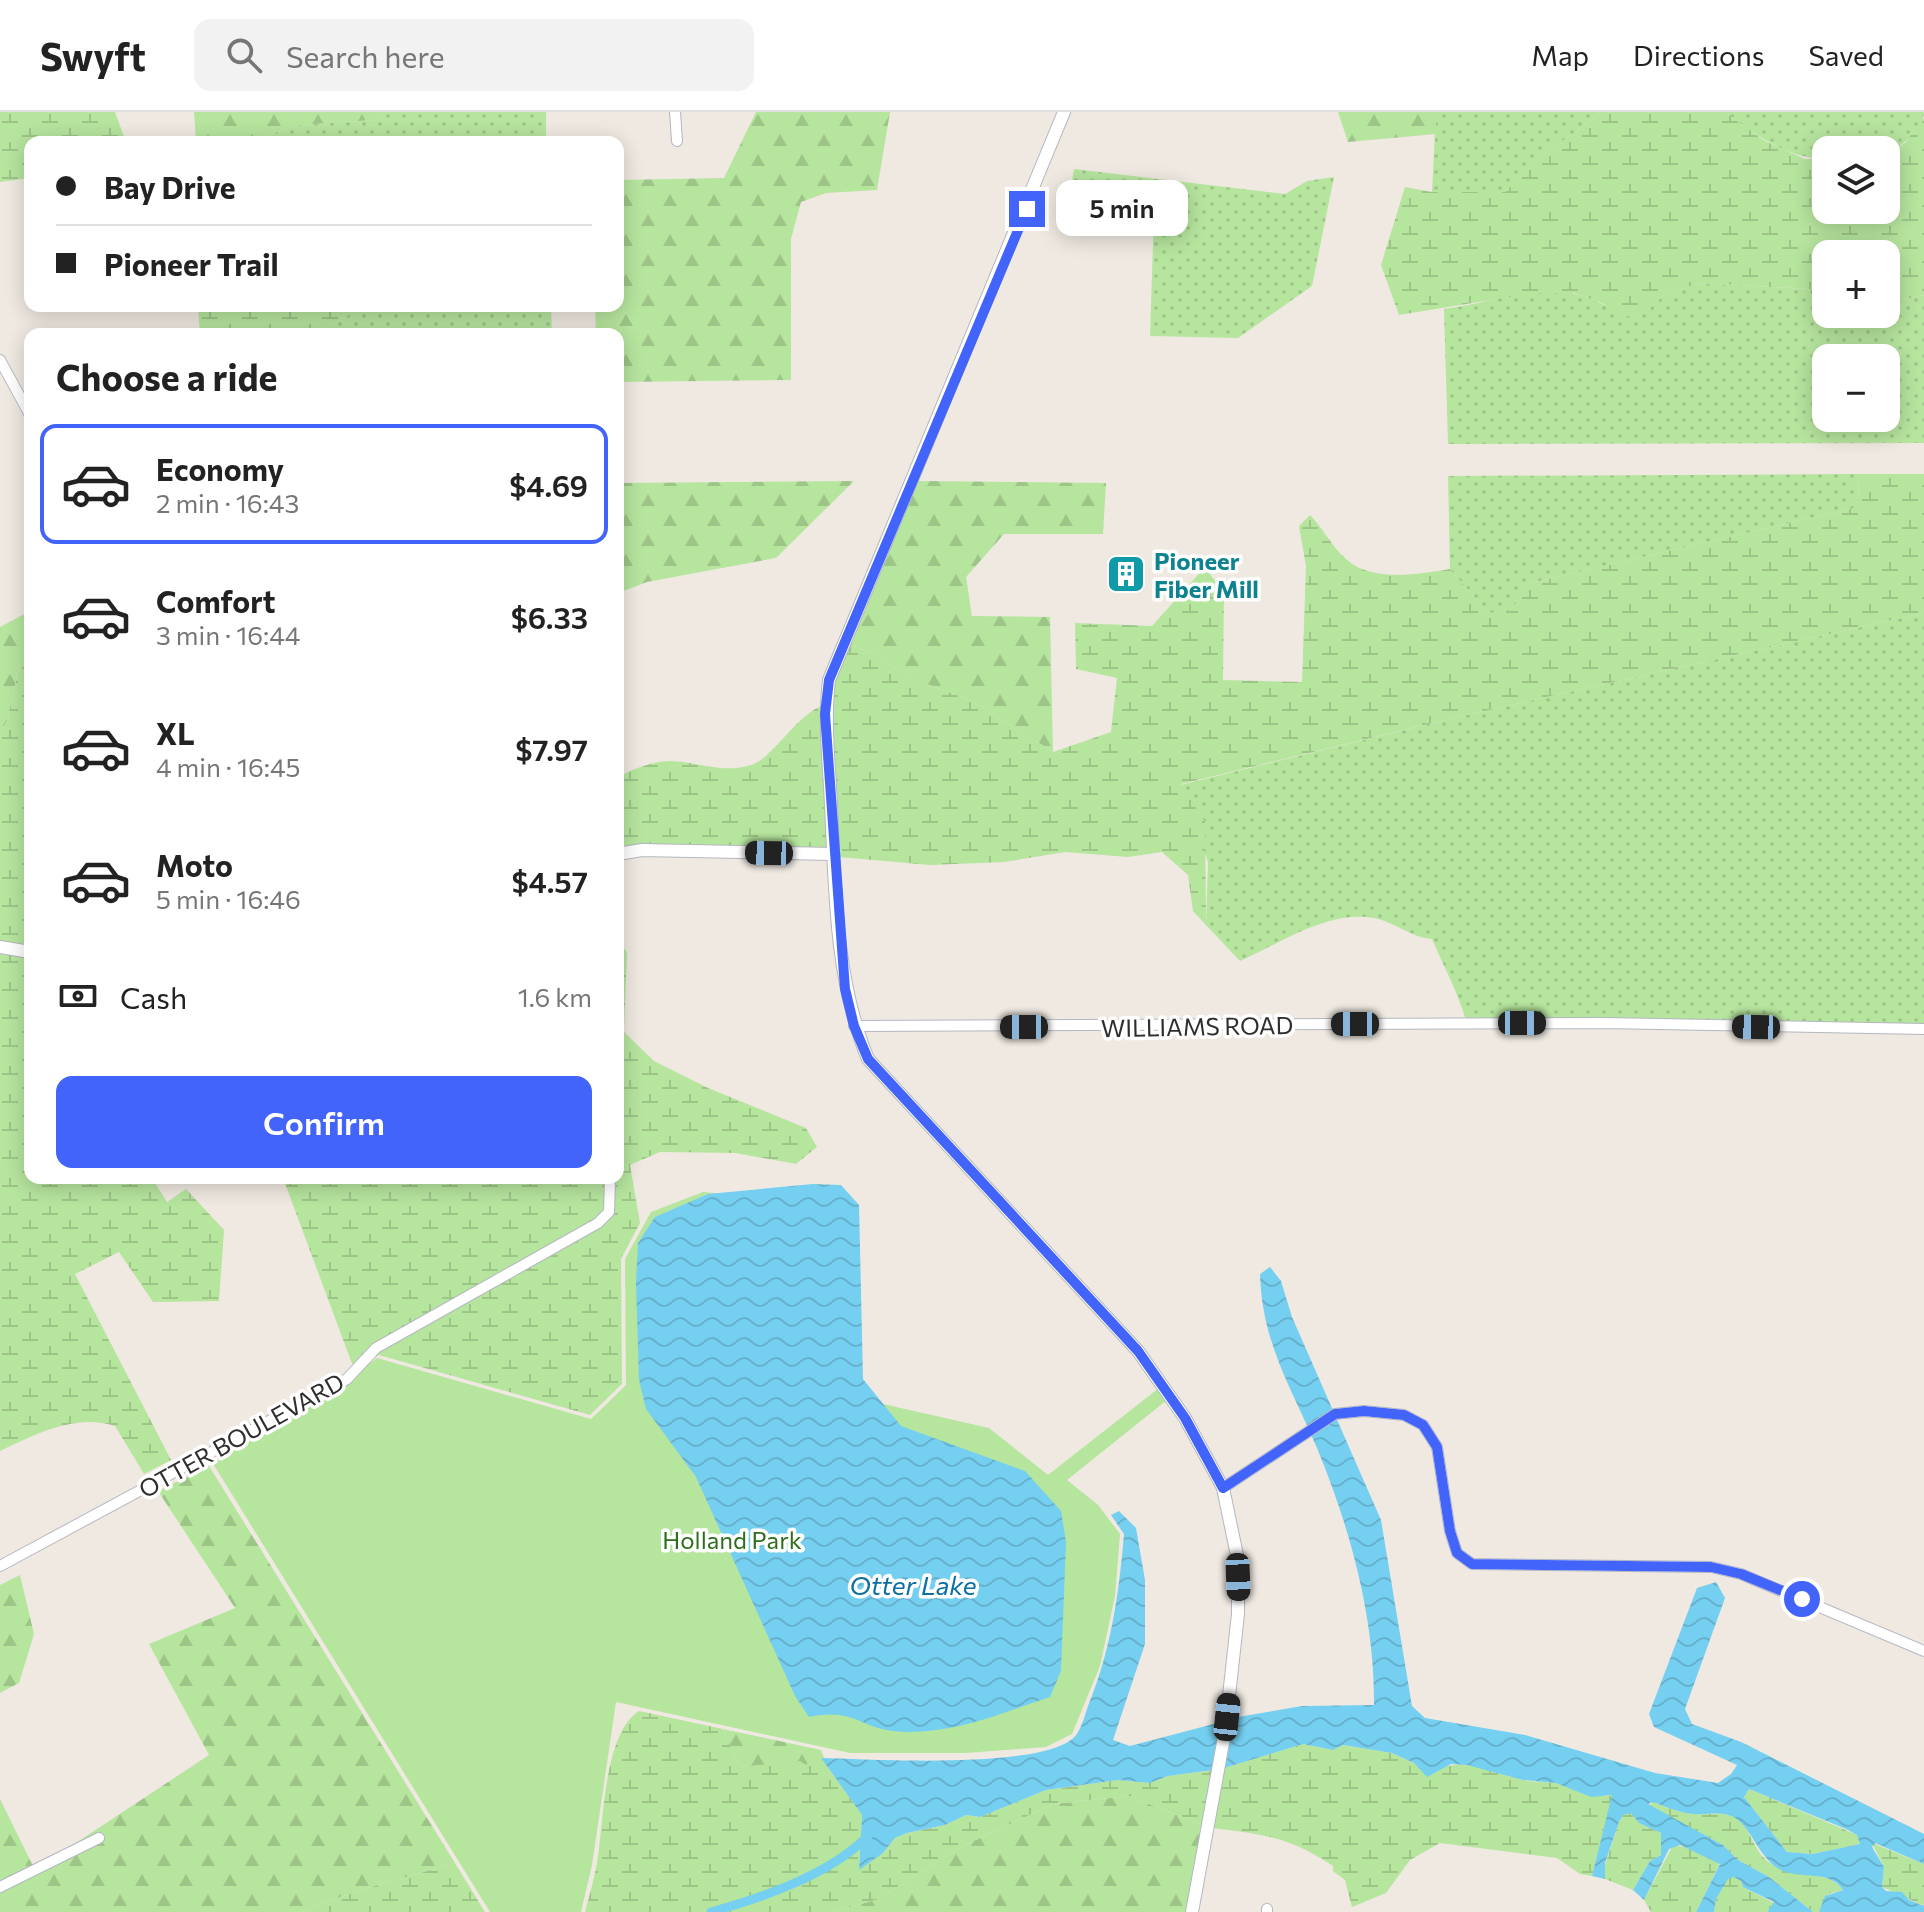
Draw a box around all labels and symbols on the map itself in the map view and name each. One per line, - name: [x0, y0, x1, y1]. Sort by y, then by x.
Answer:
- callout: 5 min: [1055, 181, 1187, 237]
- route end: [1009, 191, 1045, 227]
- place label: Pioneer Fiber Mill: [1154, 546, 1259, 603]
- building icon: Pioneer Fiber Mill: [1105, 553, 1147, 595]
- car: [745, 841, 793, 865]
- street label: WILLIAMS ROAD: [1101, 1010, 1293, 1042]
- car: [1498, 1011, 1546, 1035]
- car: [1331, 1012, 1379, 1036]
- car: [1000, 1015, 1048, 1039]
- car: [1732, 1015, 1780, 1039]
- street label: OTTER BOULEVARD: [133, 1367, 349, 1503]
- park label: Holland Park: [662, 1525, 802, 1554]
- car: [1225, 1553, 1251, 1601]
- water label: Otter Lake: [849, 1569, 977, 1600]
- route start: [1784, 1581, 1820, 1617]
- car: [1213, 1692, 1241, 1742]

